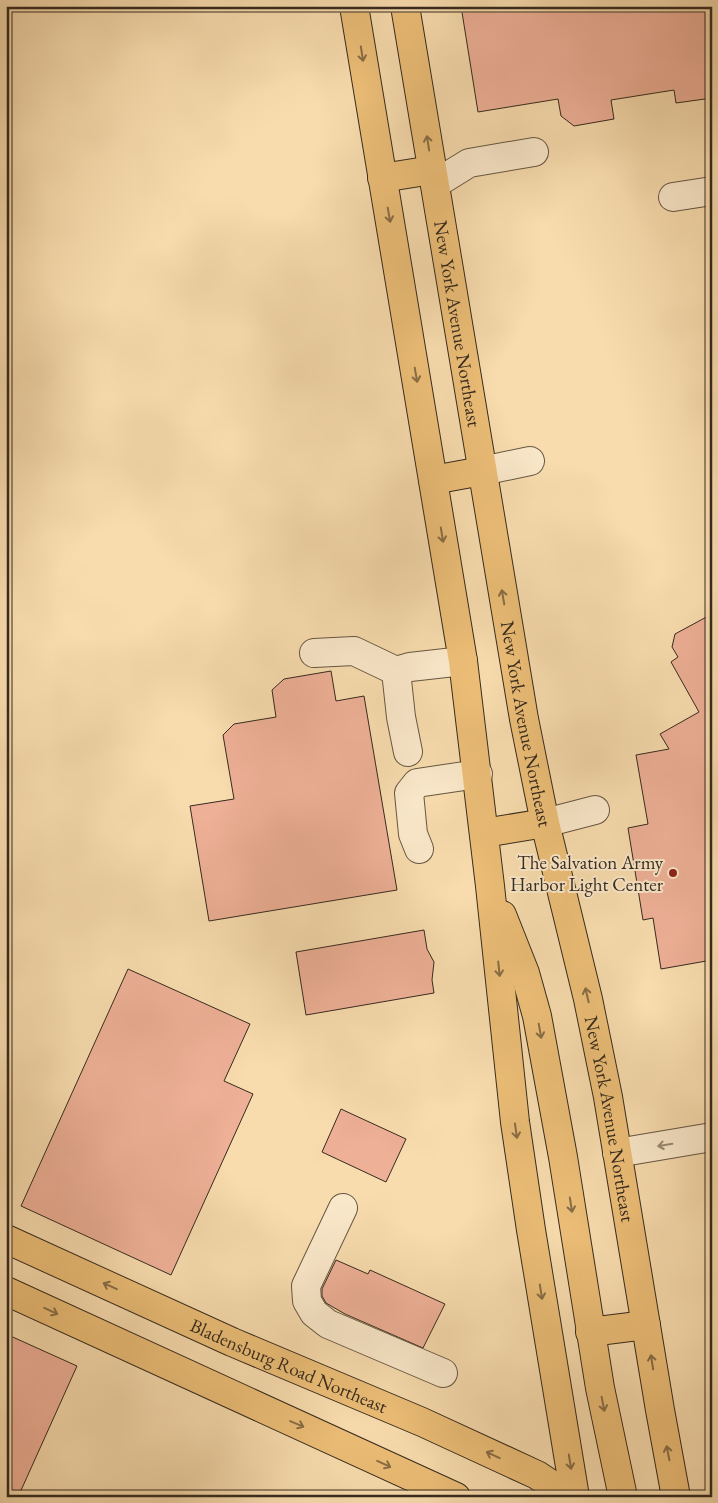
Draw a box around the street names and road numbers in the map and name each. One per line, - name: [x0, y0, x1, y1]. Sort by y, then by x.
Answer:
- street label: New York Avenue Northeast: [428, 219, 487, 429]
- street label: New York Avenue Northeast: [495, 619, 558, 830]
- street label: New York Avenue Northeast: [579, 1014, 641, 1224]
- street label: Bladensburg Road Northeast: [186, 1313, 391, 1419]

